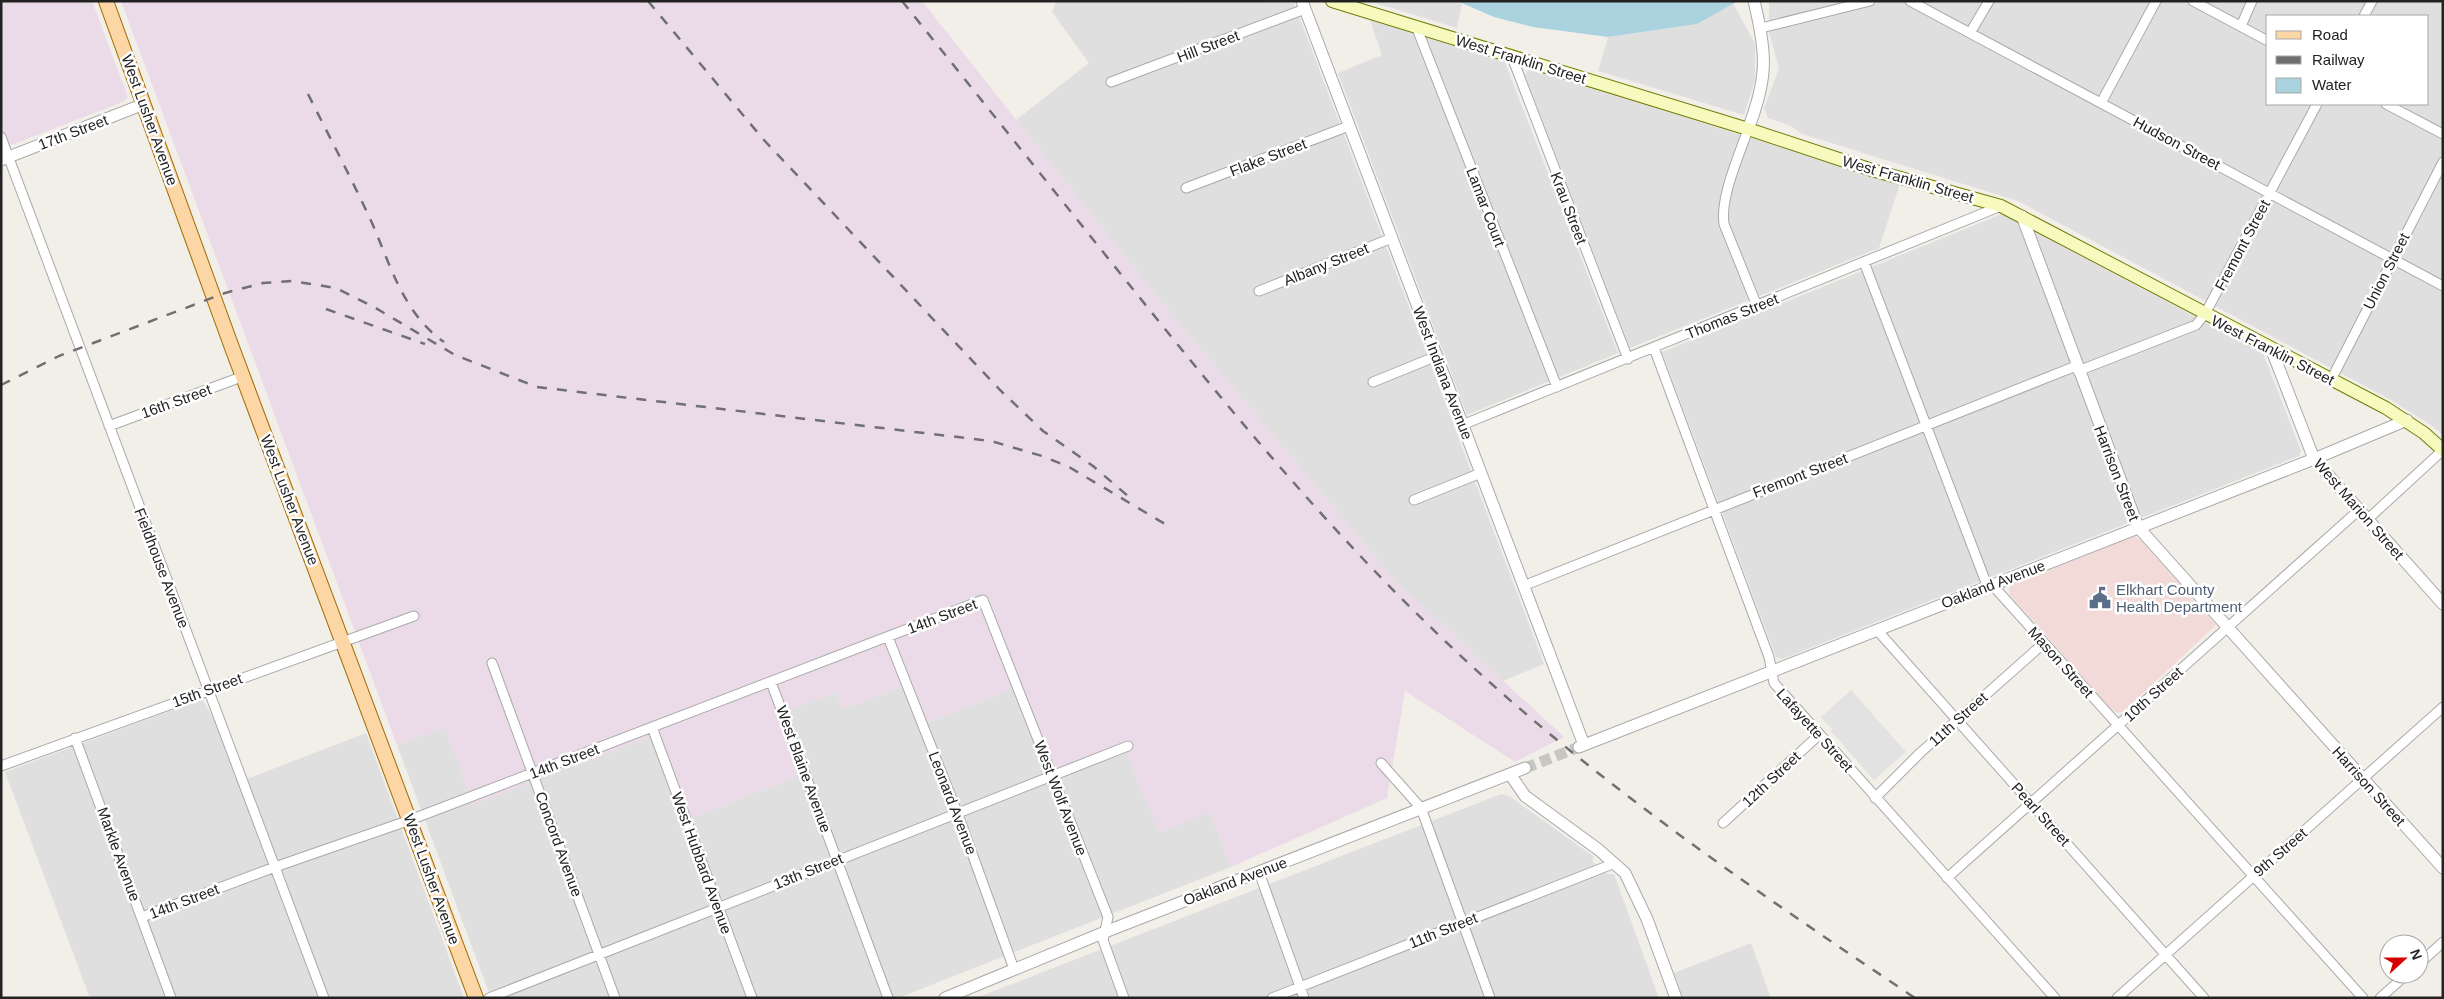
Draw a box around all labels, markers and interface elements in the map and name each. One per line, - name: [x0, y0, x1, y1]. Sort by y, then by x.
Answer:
- legend: [2266, 15, 2429, 105]
- street label: Hill Street: [1175, 26, 1242, 66]
- text: Road: [2312, 26, 2348, 43]
- street label: West Franklin Street: [1454, 31, 1589, 87]
- text: Railway: [2312, 51, 2365, 68]
- street label: West Lusher Avenue: [118, 52, 182, 188]
- text: Water: [2312, 76, 2351, 93]
- street label: 17th Street: [36, 111, 111, 153]
- street label: Hudson Street: [2131, 113, 2224, 173]
- street label: Flake Street: [1227, 134, 1310, 179]
- street label: West Franklin Street: [1840, 152, 1976, 206]
- street label: Lamar Court: [1463, 165, 1509, 250]
- street label: Krau Street: [1547, 170, 1591, 247]
- street label: Fremont Street: [2211, 196, 2273, 293]
- street label: Union Street: [2359, 229, 2413, 312]
- street label: Albany Street: [1281, 239, 1372, 289]
- street label: Thomas Street: [1683, 289, 1782, 342]
- street label: West Indiana Avenue: [1410, 304, 1476, 442]
- street label: West Franklin Street: [2209, 312, 2338, 389]
- street label: 16th Street: [139, 380, 214, 422]
- street label: Harrison Street: [2091, 423, 2143, 524]
- street label: West Lusher Avenue: [257, 433, 323, 567]
- street label: Fremont Street: [1750, 449, 1851, 501]
- street label: West Marion Street: [2311, 455, 2408, 564]
- street label: Fieldhouse Avenue: [131, 506, 193, 630]
- street label: Oakland Avenue: [1939, 556, 2047, 612]
- place label: Elkhart County Health Department: [2116, 581, 2243, 615]
- public building icon: Elkhart County Health Department: [2087, 585, 2113, 611]
- street label: 14th Street: [905, 595, 980, 637]
- street label: Mason Street: [2025, 623, 2098, 701]
- street label: 10th Street: [2120, 663, 2187, 725]
- street label: 15th Street: [170, 669, 245, 711]
- street label: Lafayette Street: [1773, 685, 1857, 776]
- street label: 11th Street: [1925, 688, 1991, 749]
- street label: West Blaine Avenue: [773, 703, 835, 835]
- street label: West Wolf Avenue: [1031, 738, 1091, 858]
- street label: 14th Street: [527, 740, 602, 782]
- street label: Harrison Street: [2329, 743, 2410, 830]
- street label: 12th Street: [1738, 747, 1804, 810]
- street label: Leonard Avenue: [926, 749, 980, 857]
- street label: Pearl Street: [2008, 779, 2074, 850]
- street label: Concord Avenue: [532, 789, 586, 899]
- street label: West Hubbard Avenue: [668, 790, 736, 936]
- street label: Markle Avenue: [94, 805, 144, 903]
- street label: West Lusher Avenue: [400, 811, 464, 947]
- street label: 9th Street: [2250, 824, 2311, 880]
- street label: 13th Street: [771, 849, 846, 893]
- street label: Oakland Avenue: [1181, 853, 1289, 909]
- street label: 14th Street: [147, 880, 222, 922]
- street label: 11th Street: [1406, 908, 1480, 951]
- north arrow: [2379, 934, 2429, 984]
- text: N: [2407, 947, 2425, 962]

